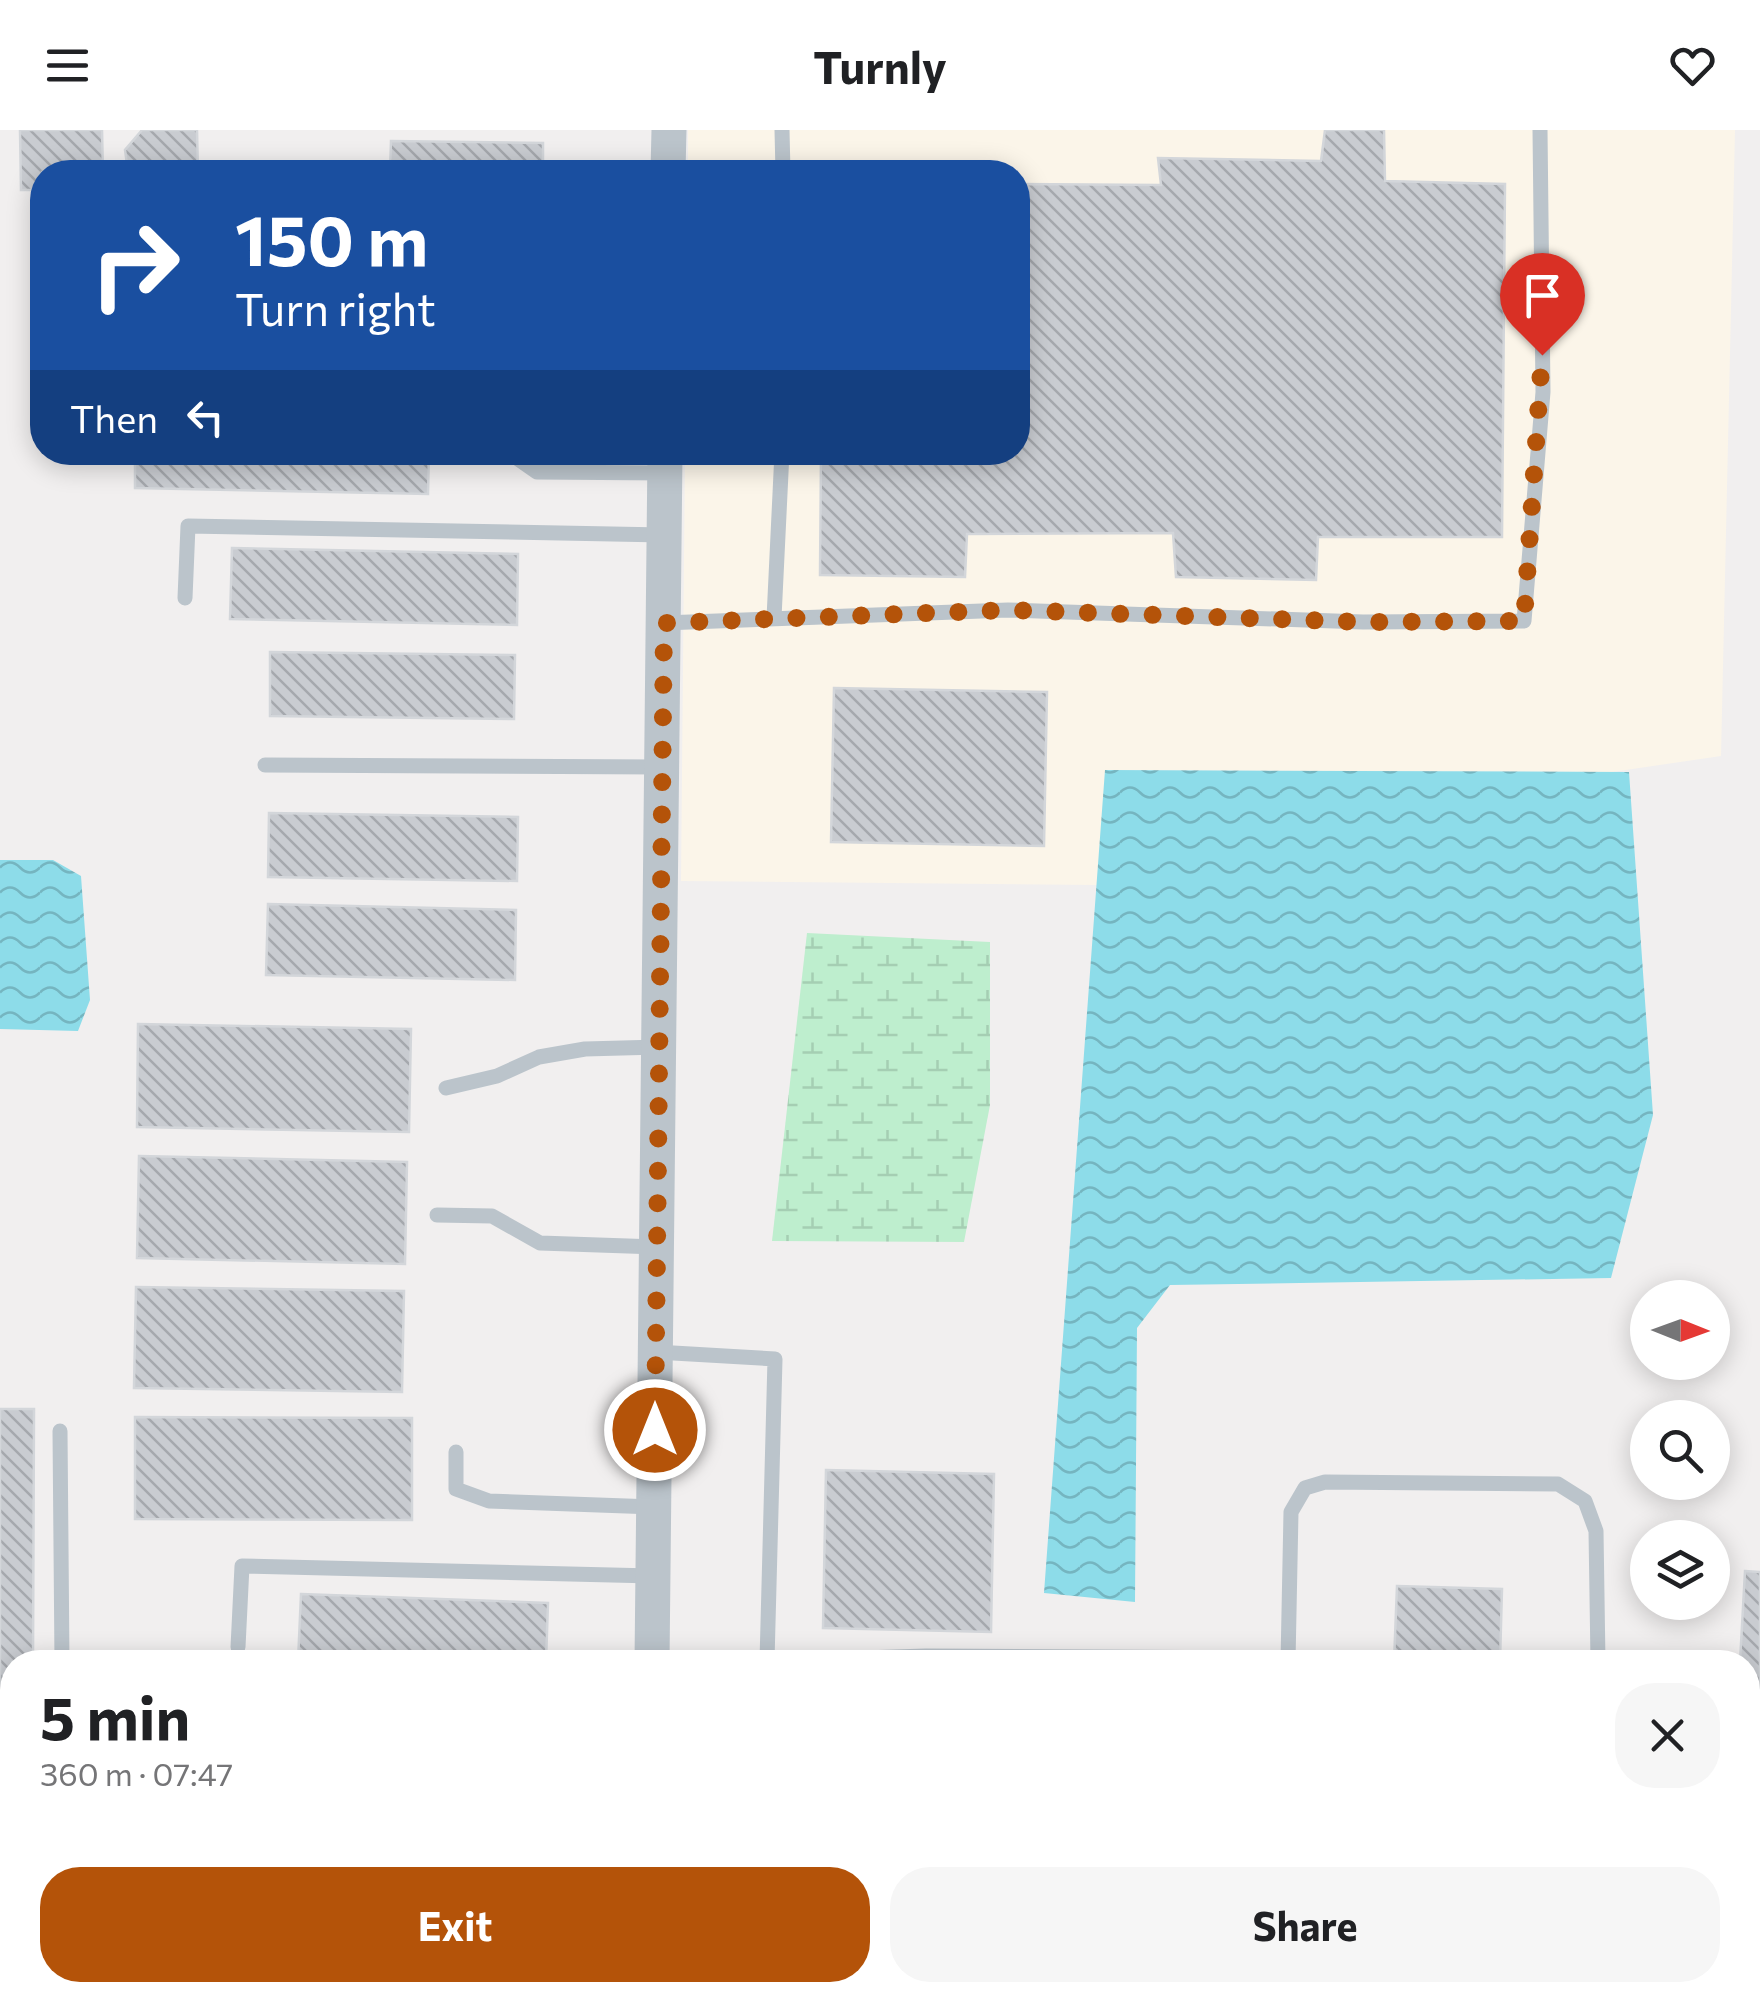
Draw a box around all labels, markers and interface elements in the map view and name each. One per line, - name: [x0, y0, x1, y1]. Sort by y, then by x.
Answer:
- icon: menu: [40, 38, 95, 93]
- text: Turnly: [813, 38, 947, 93]
- icon: heart: [1665, 38, 1720, 93]
- text: 150 m: [235, 195, 428, 280]
- icon: right: [70, 200, 200, 330]
- pin: [1500, 253, 1585, 356]
- icon: arrive: [1515, 268, 1570, 323]
- text: Turn right: [235, 280, 436, 335]
- icon: left: [178, 390, 233, 445]
- text: Then: [70, 394, 158, 441]
- north arrow: [1630, 1280, 1730, 1380]
- map controls: [1630, 1280, 1730, 1620]
- position arrow: [603, 1378, 707, 1482]
- button: search: [1630, 1400, 1730, 1500]
- button: layers: [1630, 1520, 1730, 1620]
- text: 5 min: [40, 1679, 190, 1752]
- button: close: [1615, 1683, 1720, 1788]
- text: 360 m · 07:47: [40, 1753, 233, 1793]
- button: Exit: [40, 1867, 870, 1982]
- button: Share: [890, 1867, 1720, 1982]

